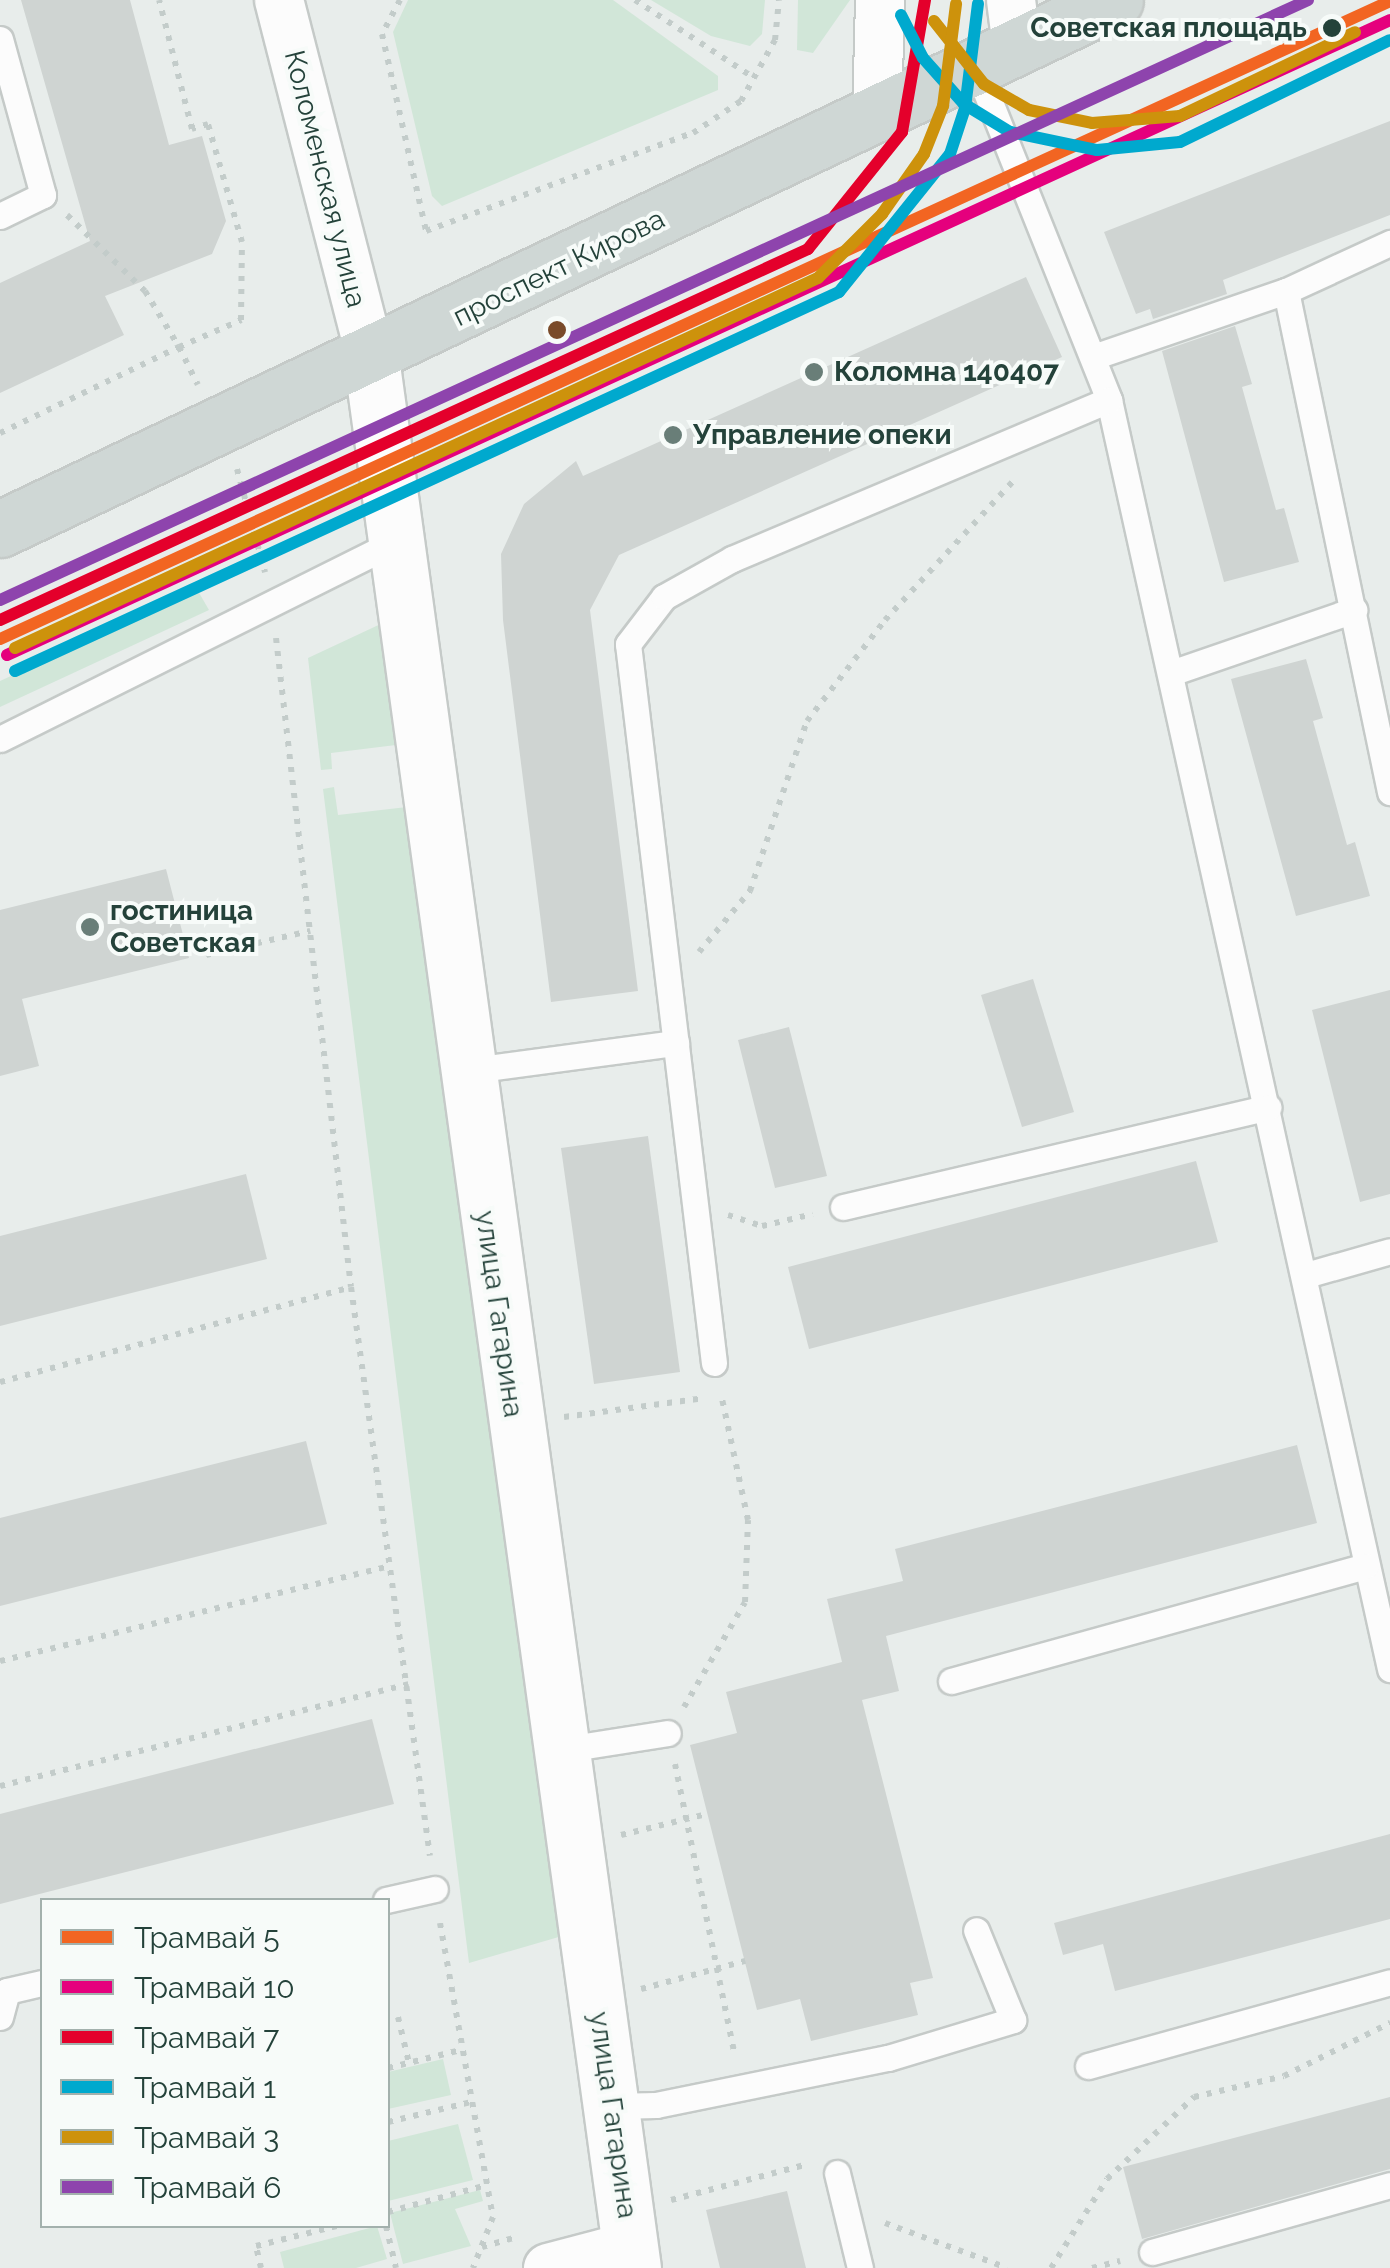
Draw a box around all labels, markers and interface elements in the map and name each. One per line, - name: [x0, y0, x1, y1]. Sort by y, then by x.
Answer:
- place label: Советская площадь: [1030, 11, 1307, 45]
- marker: Советская площадь: [1316, 12, 1348, 44]
- street label: Коломенская улица: [277, 47, 373, 311]
- street label: проспект Кирова: [448, 202, 670, 334]
- unlabelled marker: [547, 320, 567, 340]
- place label: Коломна 140407: [834, 355, 1059, 389]
- marker: Коломна 140407: [803, 361, 825, 383]
- place label: Управление опеки: [693, 418, 952, 452]
- marker: Управление опеки: [662, 424, 684, 446]
- place label: гостиница Советская: [110, 894, 256, 960]
- marker: гостиница Советская: [79, 916, 101, 938]
- street label: улица Гагарина: [468, 1209, 530, 1419]
- legend: [40, 1898, 390, 2228]
- text: Трамвай 5: [134, 1920, 280, 1955]
- text: Трамвай 10: [134, 1970, 295, 2005]
- street label: улица Гагарина: [582, 2010, 644, 2220]
- text: Трамвай 7: [134, 2020, 279, 2055]
- text: Трамвай 1: [134, 2070, 276, 2105]
- text: Трамвай 3: [134, 2120, 279, 2155]
- text: Трамвай 6: [134, 2170, 281, 2205]

